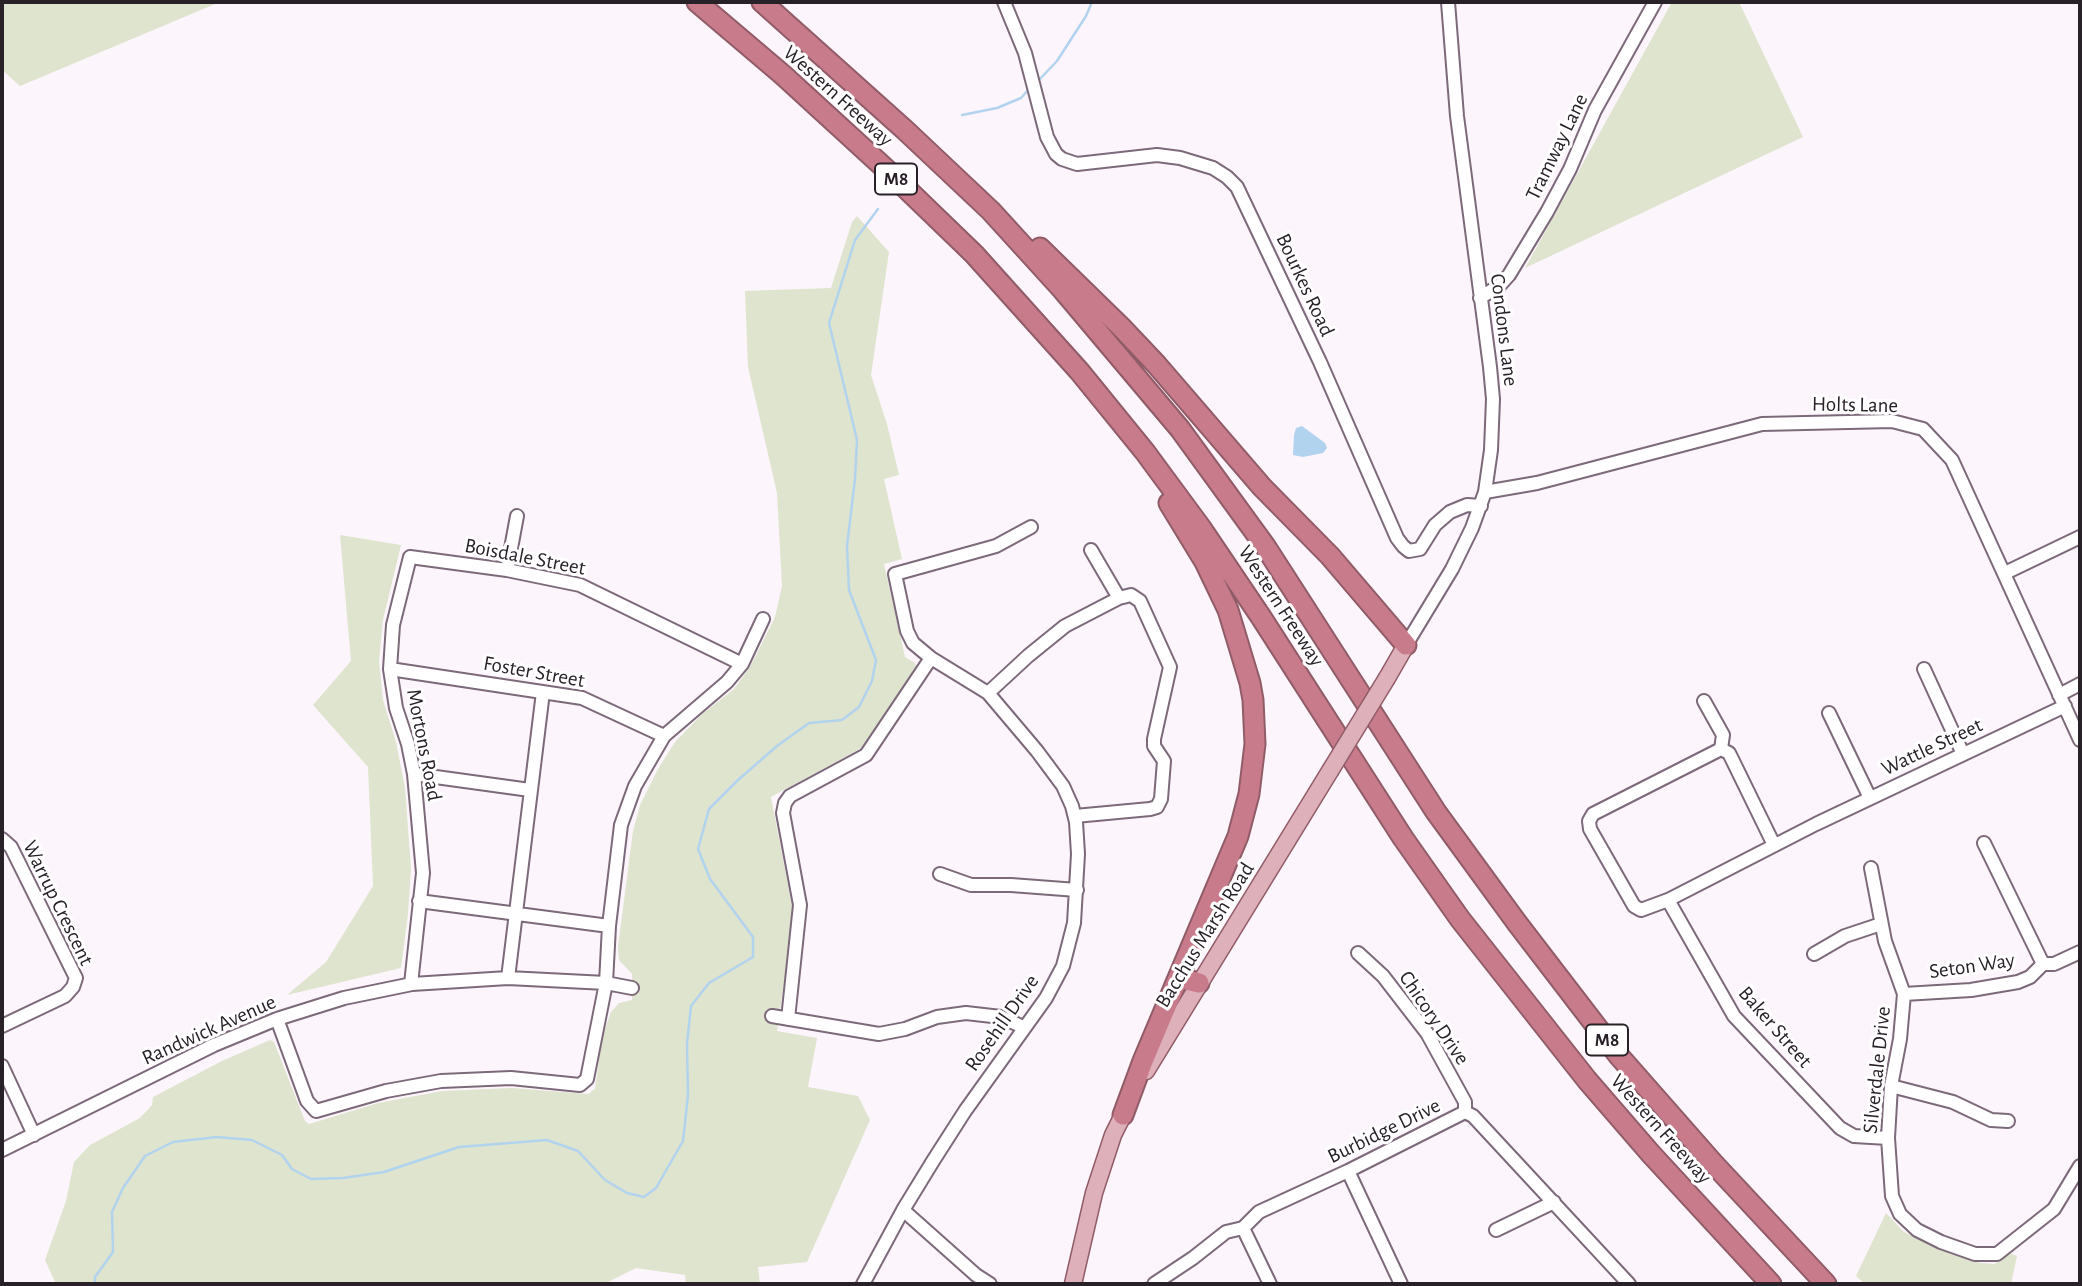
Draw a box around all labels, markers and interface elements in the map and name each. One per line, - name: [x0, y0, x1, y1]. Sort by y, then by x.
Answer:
- street label: Western Freeway: [778, 40, 898, 152]
- street label: Tramway Lane: [1520, 89, 1594, 205]
- road number: M8: [875, 164, 917, 195]
- street label: Bourkes Road: [1270, 230, 1340, 340]
- street label: Condons Lane: [1485, 272, 1523, 388]
- street label: Holts Lane: [1812, 392, 1898, 418]
- street label: Boisdale Street: [462, 533, 588, 581]
- street label: Western Freeway: [1233, 541, 1329, 671]
- street label: Foster Street: [481, 651, 587, 693]
- street label: Mortons Road: [401, 687, 447, 803]
- street label: Wattle Street: [1878, 713, 1986, 781]
- street label: Warrup Crescent: [17, 837, 99, 969]
- street label: Bacchus Marsh Road: [1150, 858, 1260, 1012]
- street label: Seton Way: [1928, 948, 2016, 984]
- street label: Chicory Drive: [1393, 966, 1475, 1070]
- street label: Rosehill Drive: [960, 970, 1044, 1076]
- street label: Baker Street: [1733, 981, 1817, 1073]
- street label: Randwick Avenue: [138, 989, 280, 1071]
- street label: Silverdale Drive: [1858, 1005, 1896, 1135]
- road number: M8: [1586, 1024, 1628, 1056]
- street label: Western Freeway: [1605, 1069, 1717, 1189]
- street label: Burbidge Drive: [1323, 1093, 1445, 1169]

